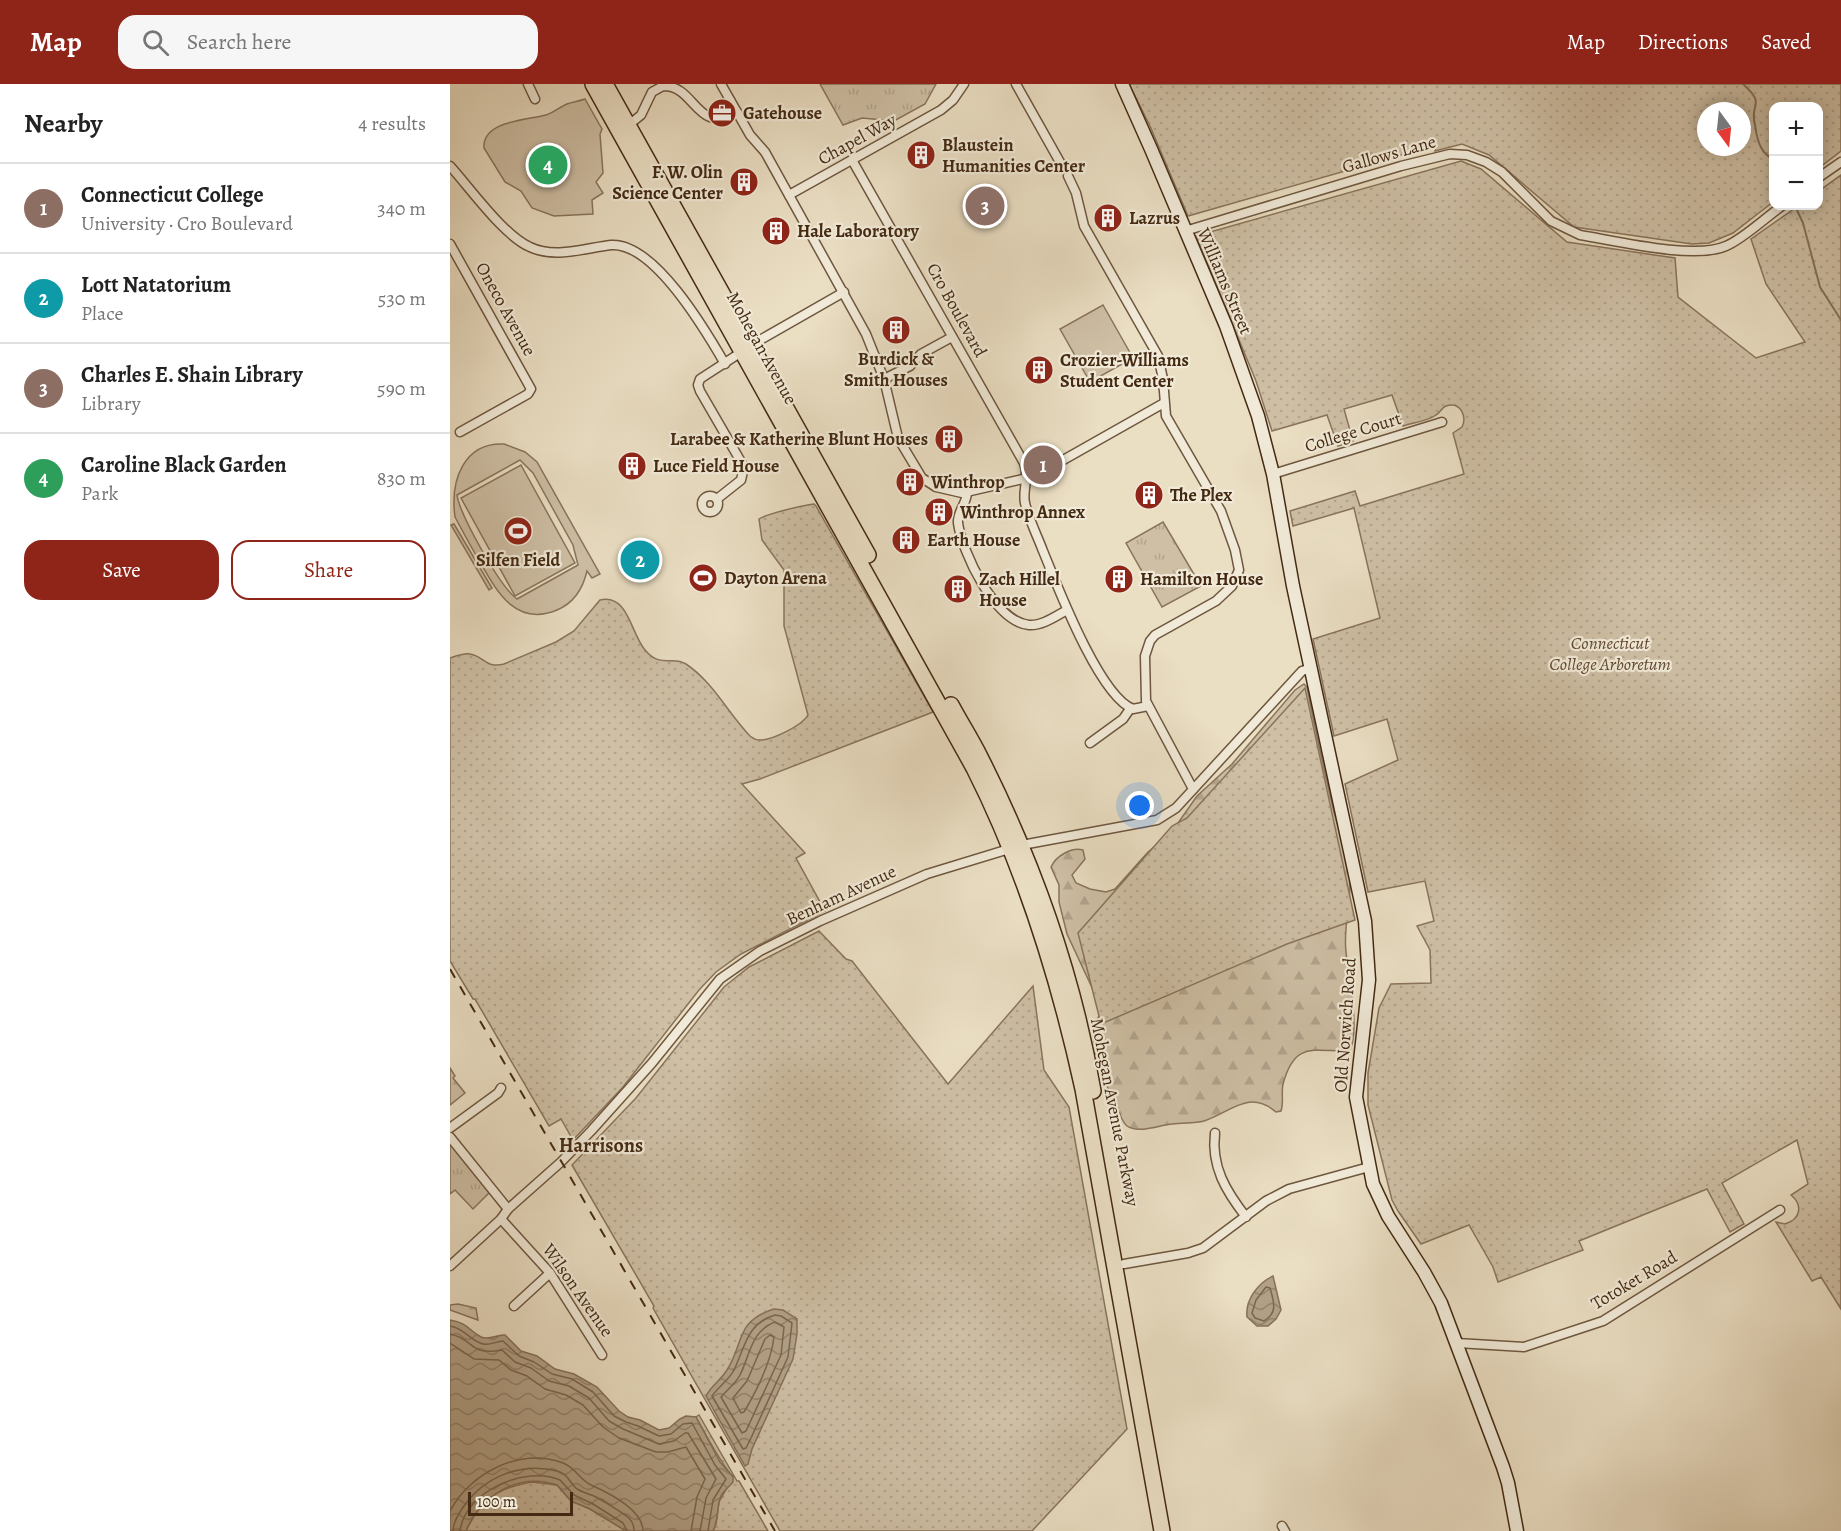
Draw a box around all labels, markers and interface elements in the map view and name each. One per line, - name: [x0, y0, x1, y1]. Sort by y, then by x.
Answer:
- search box: [118, 15, 538, 69]
- text: Map: [30, 23, 82, 61]
- icon: search: [139, 26, 172, 59]
- text: Search here: [187, 27, 291, 57]
- text: Map: [1567, 28, 1605, 56]
- text: Directions: [1638, 28, 1728, 56]
- text: Saved: [1761, 28, 1811, 56]
- office icon: Gatehouse: [706, 97, 738, 129]
- place label: Gatehouse: [743, 101, 822, 125]
- north arrow: [1697, 102, 1751, 156]
- map controls: [1769, 102, 1823, 210]
- button: +: [1769, 102, 1823, 156]
- text: Nearby: [24, 106, 103, 141]
- street label: Chapel Way: [813, 107, 901, 170]
- text: 4 results: [358, 110, 426, 137]
- street label: Gallows Lane: [1339, 129, 1439, 179]
- place label: Blaustein Humanities Center: [942, 133, 1086, 178]
- building icon: Blaustein Humanities Center: [905, 139, 937, 171]
- pin: 4: [528, 142, 568, 188]
- button: −: [1769, 156, 1823, 210]
- place label: F. W. Olin Science Center: [612, 160, 724, 205]
- building icon: F. W. Olin Science Center: [728, 166, 760, 198]
- text: Connecticut College: [81, 180, 264, 210]
- pin: 3: [966, 184, 1004, 228]
- text: 1: [40, 195, 47, 222]
- text: 340 m: [377, 195, 426, 222]
- building icon: Lazrus: [1092, 202, 1124, 234]
- place label: Lazrus: [1129, 206, 1180, 230]
- text: University · Cro Boulevard: [81, 210, 293, 237]
- building icon: Hale Laboratory: [760, 215, 792, 247]
- place label: Hale Laboratory: [797, 219, 920, 243]
- street label: Williams Street: [1191, 223, 1258, 338]
- street label: Oneco Avenue: [470, 258, 542, 360]
- street label: Cro Boulevard: [921, 259, 993, 362]
- text: Lott Natatorium: [81, 270, 231, 300]
- text: 2: [39, 285, 48, 312]
- text: 530 m: [378, 285, 426, 312]
- street label: Mohegan Avenue: [721, 287, 803, 409]
- text: Place: [81, 300, 123, 327]
- building icon: Burdick & Smith Houses: [880, 314, 912, 346]
- place label: Burdick & Smith Houses: [844, 347, 948, 392]
- place label: Crozier-Williams Student Center: [1060, 348, 1189, 393]
- building icon: Crozier-Williams Student Center: [1023, 354, 1055, 386]
- text: Charles E. Shain Library: [81, 360, 303, 390]
- text: 3: [39, 375, 48, 402]
- text: 590 m: [377, 375, 426, 402]
- text: Library: [81, 390, 141, 417]
- street label: College Court: [1302, 406, 1404, 458]
- building icon: Larabee & Katherine Blunt Houses: [933, 423, 965, 455]
- place label: Larabee & Katherine Blunt Houses: [670, 427, 928, 451]
- pin: 1: [1024, 442, 1062, 488]
- text: Caroline Black Garden: [81, 450, 287, 480]
- building icon: Luce Field House: [616, 450, 648, 482]
- place label: Luce Field House: [653, 454, 779, 478]
- text: 4: [39, 465, 48, 492]
- text: 830 m: [377, 465, 426, 492]
- building icon: Winthrop: [894, 466, 926, 498]
- place label: Winthrop: [930, 470, 1005, 494]
- building icon: The Plex: [1133, 479, 1165, 511]
- text: Park: [81, 480, 119, 507]
- place label: The Plex: [1170, 483, 1232, 507]
- building icon: Winthrop Annex: [923, 496, 955, 528]
- place label: Winthrop Annex: [959, 500, 1085, 524]
- sports icon: Silfen Field: [502, 515, 534, 547]
- building icon: Earth House: [890, 524, 922, 556]
- place label: Earth House: [927, 528, 1020, 552]
- pin: 2: [620, 538, 660, 582]
- button: Save: [24, 540, 219, 600]
- button: Share: [231, 540, 426, 600]
- place label: Silfen Field: [476, 548, 560, 572]
- sports icon: Dayton Arena: [687, 562, 719, 594]
- building icon: Hamilton House: [1103, 563, 1135, 595]
- place label: Dayton Arena: [724, 566, 827, 590]
- place label: Zach Hillel House: [979, 567, 1060, 612]
- place label: Hamilton House: [1140, 567, 1263, 591]
- building icon: Zach Hillel House: [942, 573, 974, 605]
- park label: Connecticut College Arboretum: [1549, 631, 1671, 676]
- your location: [1125, 791, 1154, 820]
- street label: Benham Avenue: [782, 859, 900, 931]
- street label: Old Norwich Road: [1328, 957, 1362, 1093]
- street label: Mohegan Avenue Parkway: [1085, 1016, 1145, 1209]
- district label: Harrisons: [559, 1132, 643, 1159]
- street label: Wilson Avenue: [536, 1238, 619, 1341]
- street label: Totoket Road: [1587, 1245, 1682, 1315]
- scale bar: [468, 1489, 573, 1516]
- text: 100 m: [477, 1491, 516, 1513]

